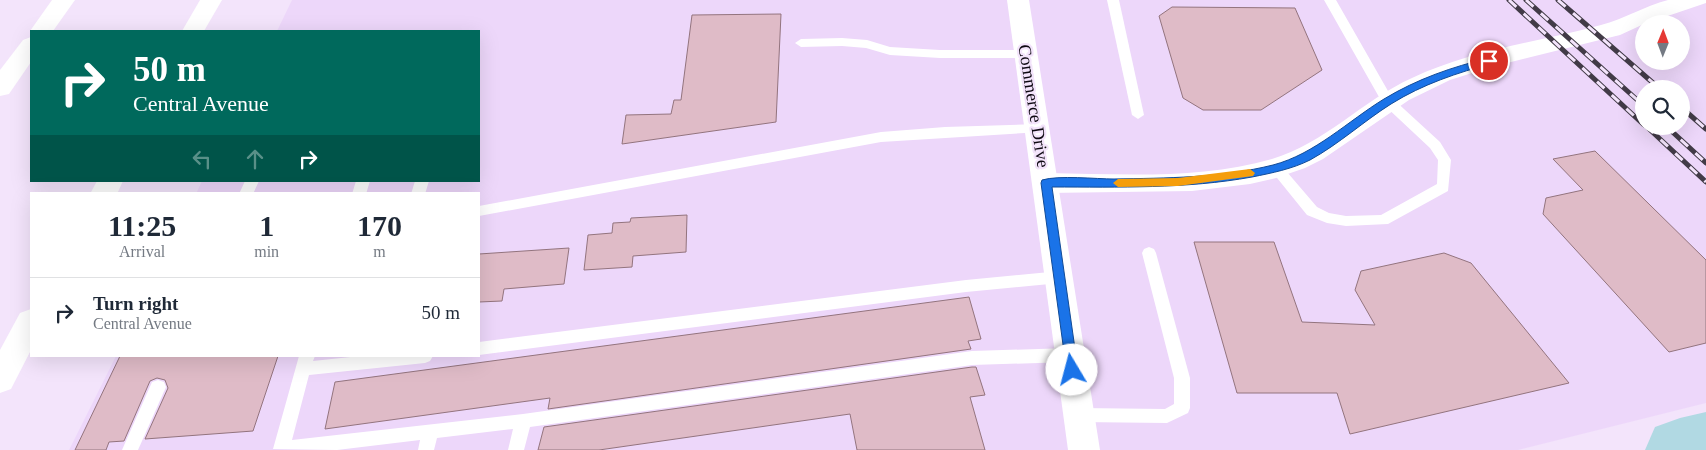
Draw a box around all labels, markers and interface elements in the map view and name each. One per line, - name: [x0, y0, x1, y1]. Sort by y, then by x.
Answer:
- north arrow: [1635, 15, 1690, 70]
- map controls: [1635, 15, 1690, 135]
- pin: [1468, 40, 1510, 82]
- street label: Commerce Drive: [1014, 43, 1054, 169]
- icon: arrive: [1475, 47, 1503, 75]
- icon: right: [50, 50, 115, 115]
- text: 50 m: [133, 50, 206, 89]
- button: search: [1635, 80, 1690, 135]
- text: Central Avenue: [133, 91, 269, 116]
- icon: left: [188, 145, 216, 173]
- icon: ahead: [241, 145, 269, 173]
- icon: right: [294, 145, 322, 173]
- text: 11:25: [108, 209, 176, 242]
- text: 1: [259, 209, 274, 242]
- text: 170: [357, 209, 402, 242]
- text: Arrival: [119, 243, 165, 260]
- text: min: [254, 243, 279, 260]
- text: m: [373, 243, 386, 260]
- text: Turn right: [93, 293, 178, 314]
- icon: right: [50, 299, 78, 327]
- text: 50 m: [421, 302, 460, 323]
- text: Central Avenue: [93, 315, 192, 332]
- position arrow: [1045, 343, 1097, 395]

